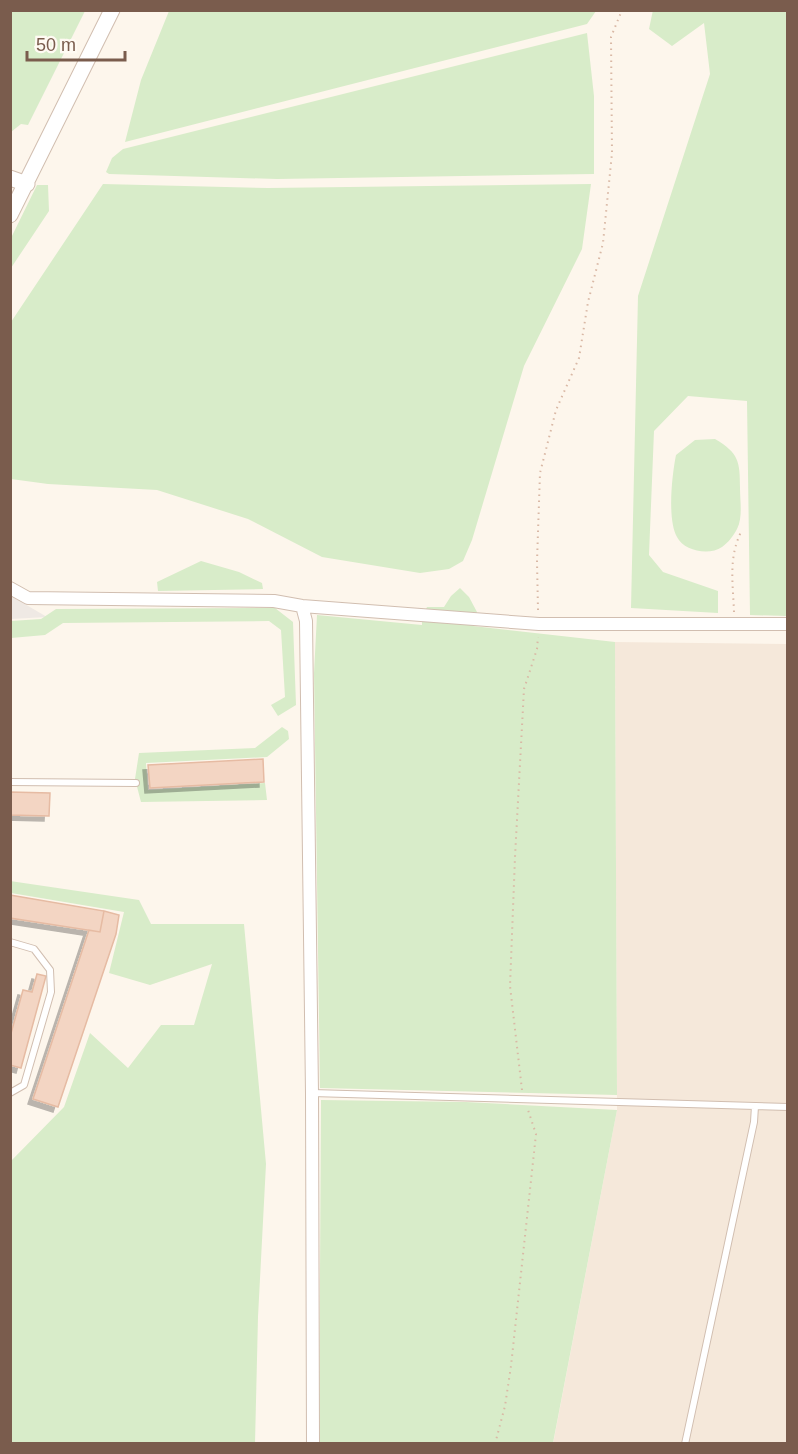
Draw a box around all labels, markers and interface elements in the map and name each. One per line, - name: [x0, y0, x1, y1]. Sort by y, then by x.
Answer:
- scale bar: [27, 24, 124, 62]
- text: 50 m: [36, 35, 76, 55]

